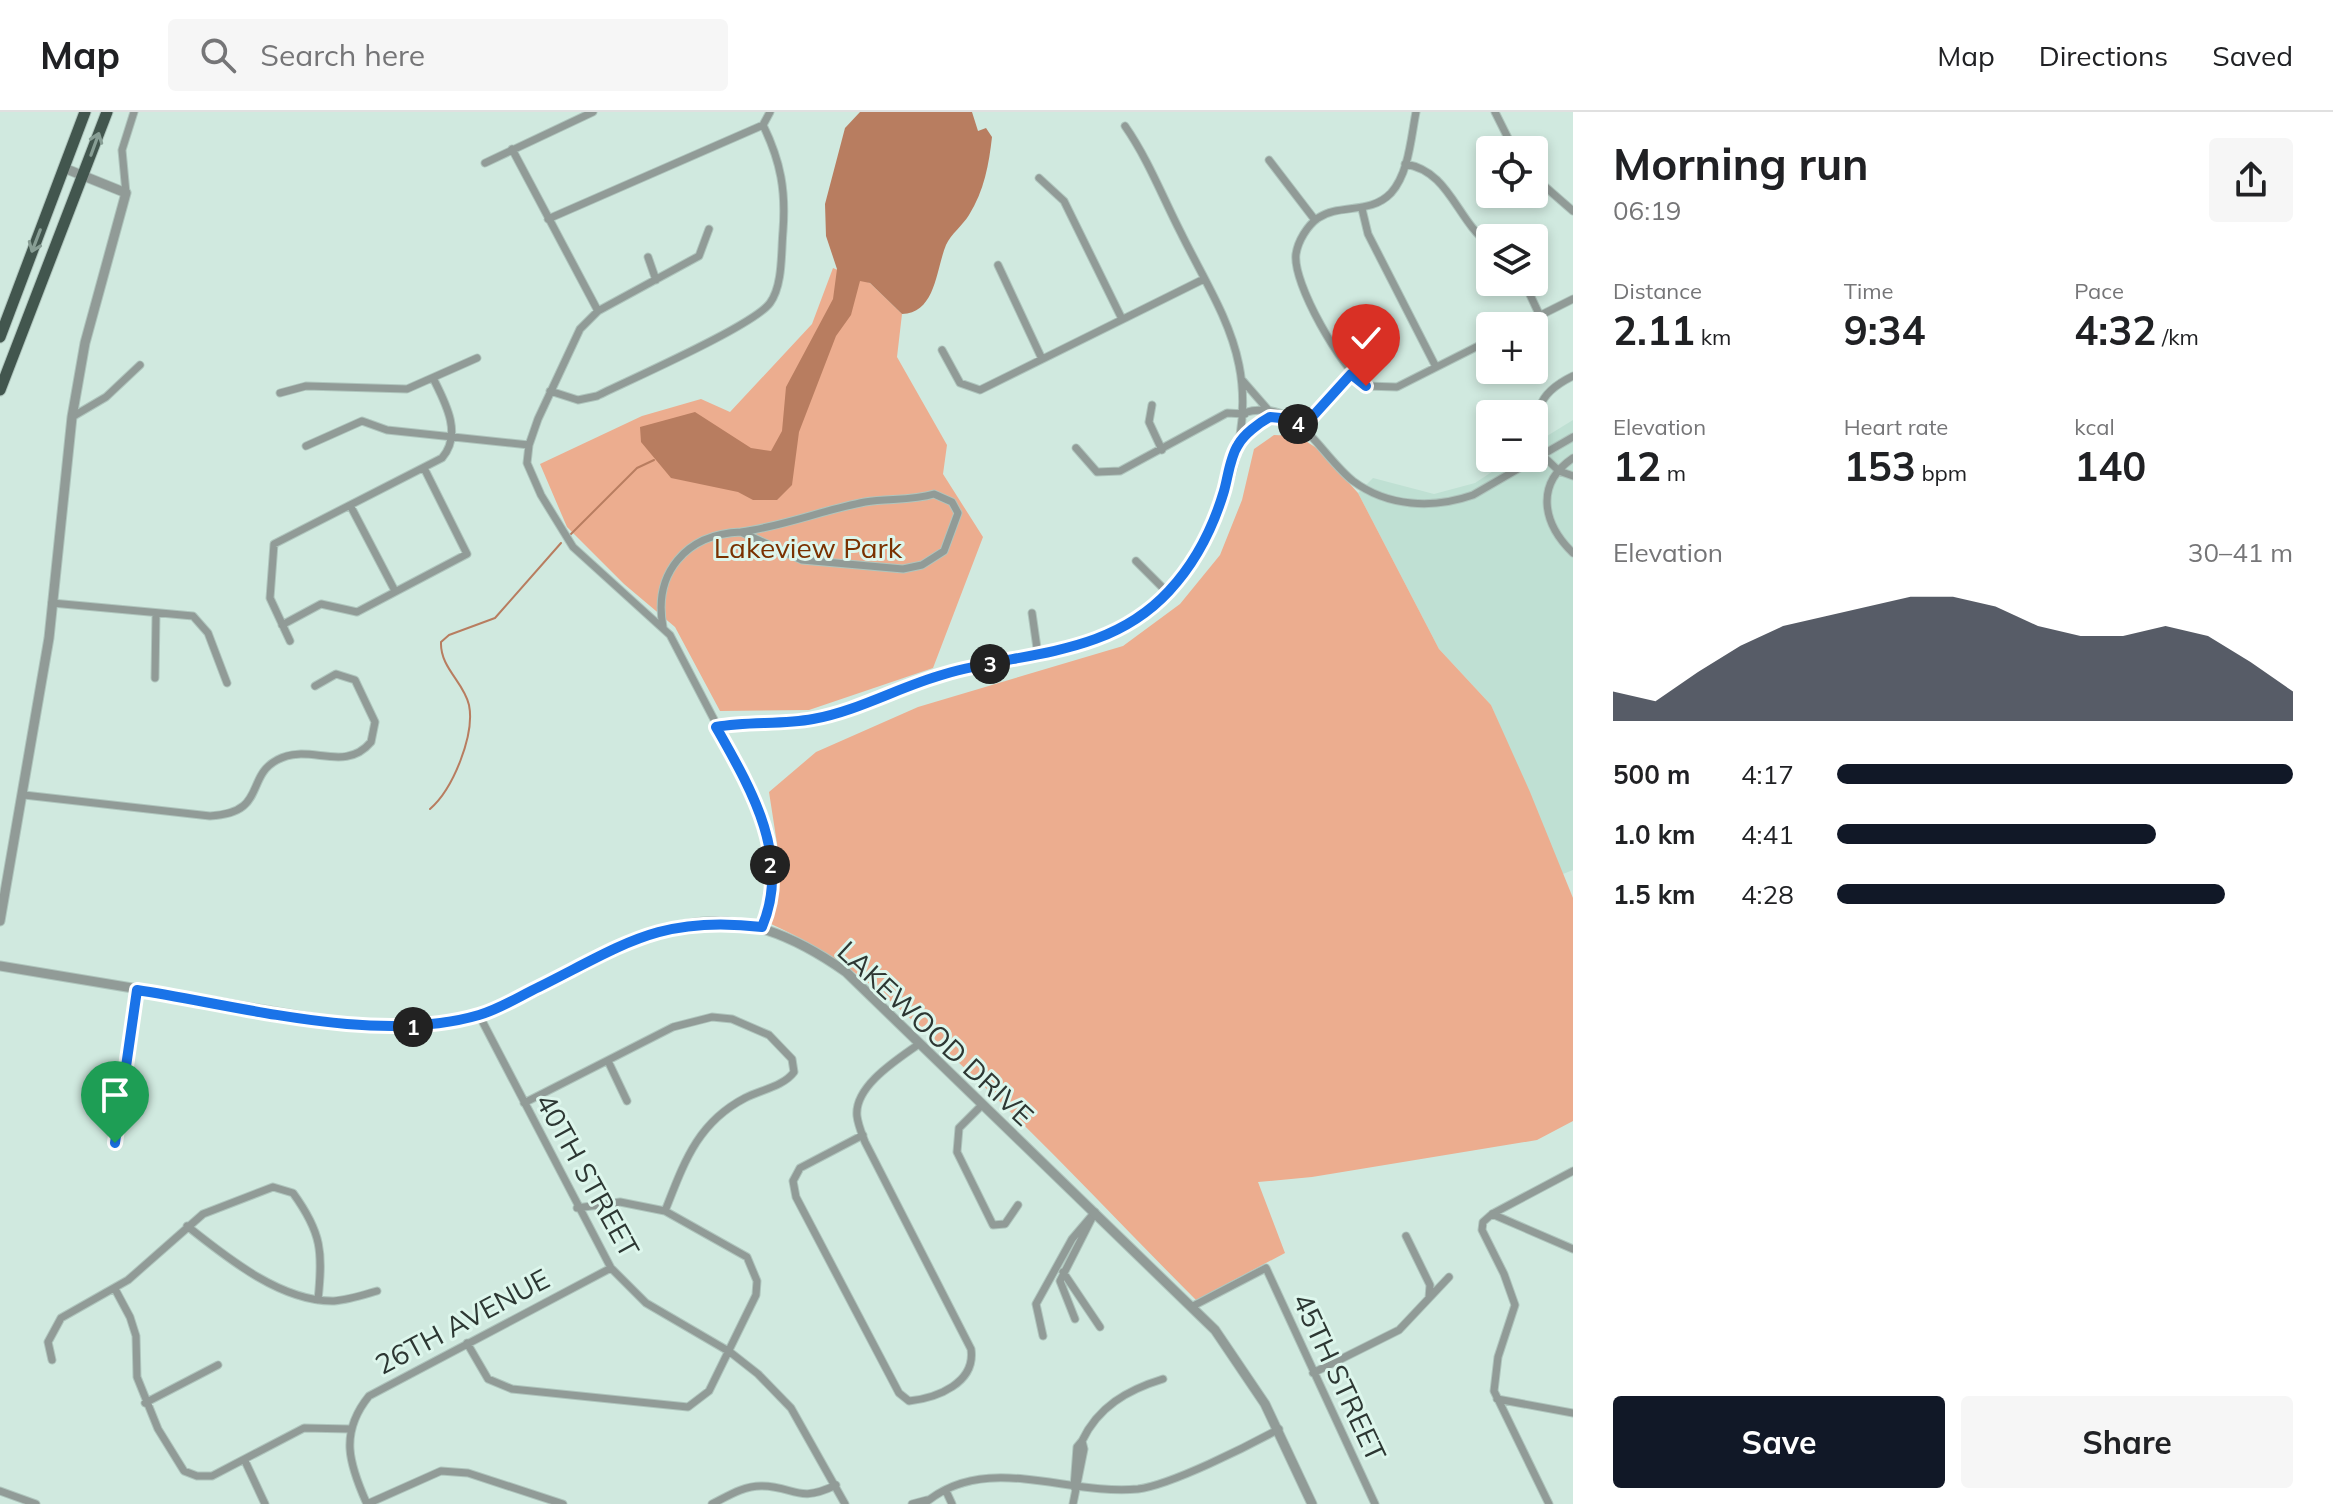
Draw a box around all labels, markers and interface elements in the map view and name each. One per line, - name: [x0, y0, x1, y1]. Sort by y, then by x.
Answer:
- search box: [168, 19, 728, 91]
- text: Map: [40, 31, 120, 79]
- icon: search: [196, 33, 240, 77]
- text: Search here: [260, 36, 425, 74]
- text: Map: [1937, 38, 1995, 73]
- text: Directions: [2039, 38, 2168, 73]
- text: Saved: [2212, 38, 2293, 73]
- one-way arrow: [89, 132, 103, 157]
- map controls: [1476, 136, 1548, 472]
- button: locate: [1476, 136, 1548, 208]
- text: Morning run: [1613, 136, 1869, 191]
- button: share: [2209, 138, 2293, 222]
- text: 06:19: [1613, 194, 1681, 227]
- button: layers: [1476, 224, 1548, 296]
- one-way arrow: [28, 228, 42, 253]
- text: Distance: [1613, 277, 1702, 305]
- text: Time: [1844, 277, 1893, 305]
- text: Pace: [2074, 277, 2124, 305]
- pin: [1332, 304, 1400, 386]
- text: 2.11: [1613, 305, 1695, 355]
- text: 9:34: [1844, 305, 1926, 355]
- text: 4:32: [2074, 305, 2156, 355]
- button: +: [1476, 312, 1548, 384]
- icon: check: [1344, 316, 1388, 360]
- text: km: [1695, 323, 1731, 351]
- text: /km: [2156, 323, 2199, 351]
- button: −: [1476, 400, 1548, 472]
- pin: 4: [1278, 404, 1318, 444]
- text: 4: [1291, 410, 1305, 438]
- text: Elevation: [1613, 413, 1706, 441]
- text: Heart rate: [1844, 413, 1948, 441]
- text: kcal: [2074, 413, 2115, 441]
- text: 12: [1613, 441, 1661, 491]
- text: 153: [1844, 441, 1916, 491]
- text: 140: [2074, 441, 2146, 491]
- text: m: [1661, 459, 1686, 487]
- text: bpm: [1916, 459, 1967, 487]
- park label: Lakeview Park: [714, 530, 903, 565]
- text: Elevation: [1613, 536, 1723, 569]
- text: 30–41 m: [2188, 536, 2293, 569]
- pin: 3: [970, 644, 1010, 684]
- text: 3: [983, 650, 997, 678]
- text: 500 m: [1613, 758, 1690, 791]
- text: 4:17: [1741, 758, 1794, 791]
- text: 1.0 km: [1613, 818, 1696, 851]
- text: 4:41: [1741, 818, 1794, 851]
- pin: 2: [750, 845, 790, 885]
- text: 2: [763, 851, 777, 879]
- text: 1.5 km: [1613, 878, 1696, 911]
- text: 4:28: [1741, 878, 1794, 911]
- street label: LAKEWOOD DRIVE: [831, 933, 1041, 1133]
- pin: 1: [393, 1007, 433, 1047]
- text: 1: [406, 1013, 420, 1041]
- pin: [81, 1061, 149, 1143]
- icon: arrive: [93, 1073, 137, 1117]
- street label: 40TH STREET: [529, 1087, 647, 1263]
- street label: 26TH AVENUE: [369, 1260, 555, 1382]
- street label: 45TH STREET: [1286, 1287, 1394, 1467]
- button: Save: [1613, 1396, 1945, 1488]
- button: Share: [1961, 1396, 2293, 1488]

